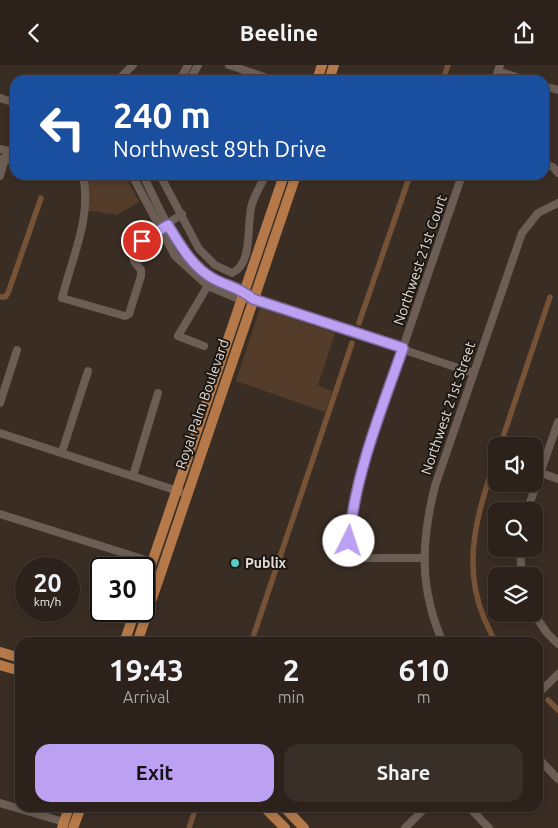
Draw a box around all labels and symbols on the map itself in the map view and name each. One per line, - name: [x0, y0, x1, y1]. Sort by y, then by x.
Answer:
- street label: Northwest 21st Court: [390, 192, 450, 327]
- pin: [121, 220, 163, 262]
- street label: Royal Palm Boulevard: [172, 337, 232, 471]
- street label: Northwest 21st Street: [418, 339, 479, 477]
- position arrow: [322, 514, 374, 566]
- place label: Publix: [245, 555, 287, 571]
- speed limit sign: 30: [90, 557, 155, 622]
- marker: Publix: [229, 557, 241, 569]

